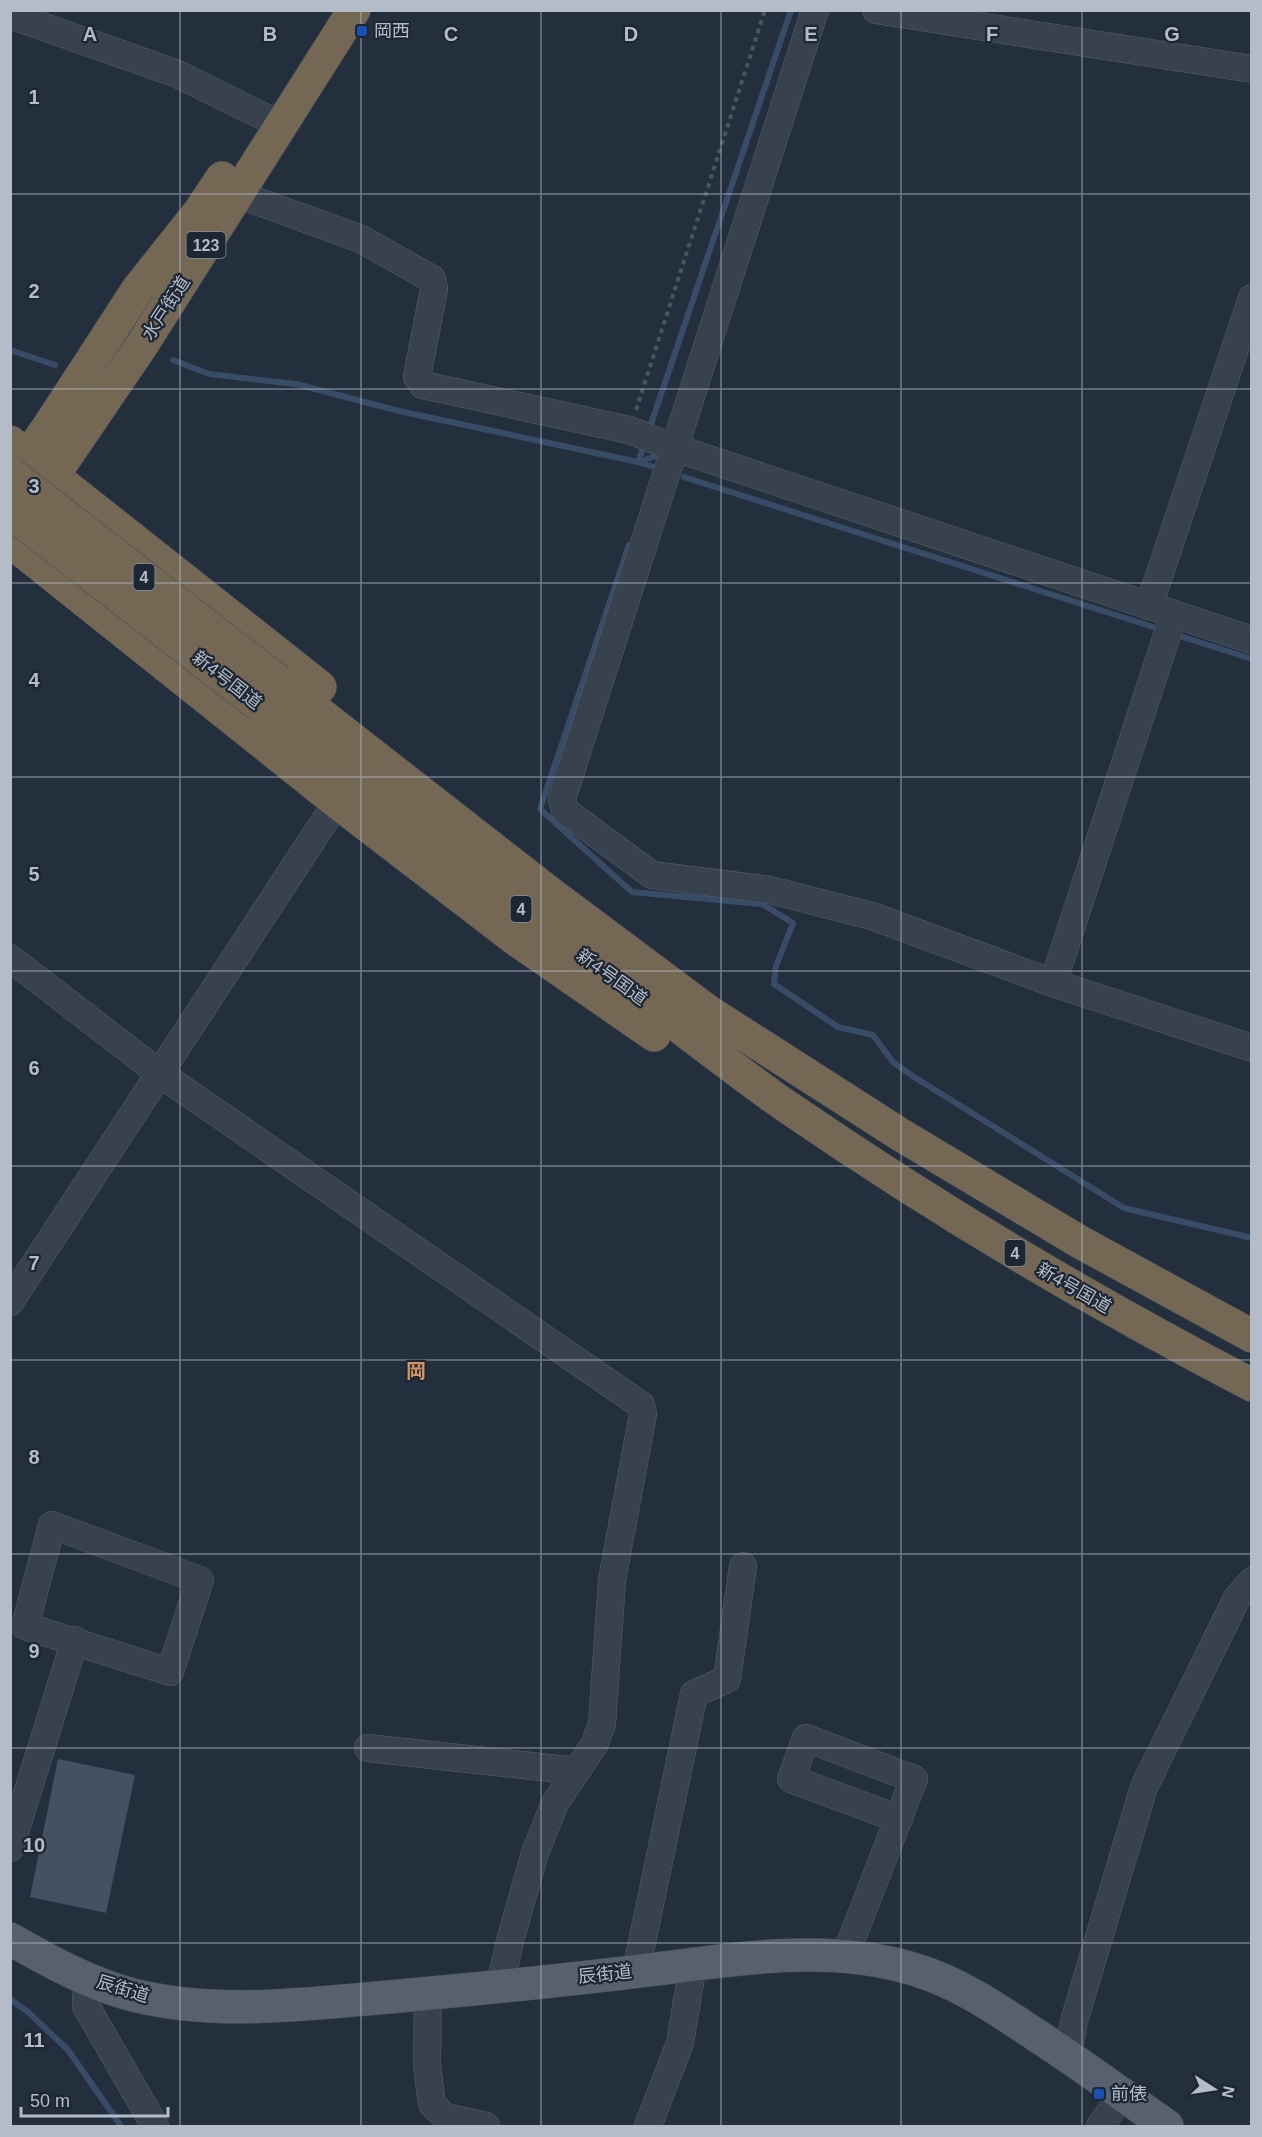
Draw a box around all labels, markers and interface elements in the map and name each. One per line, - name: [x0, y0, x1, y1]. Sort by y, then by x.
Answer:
- place label: 岡西: [374, 21, 410, 41]
- text: A: [83, 23, 97, 45]
- text: B: [263, 23, 277, 45]
- text: C: [444, 23, 458, 45]
- text: D: [624, 23, 638, 45]
- text: E: [804, 23, 818, 45]
- text: F: [986, 23, 998, 45]
- text: G: [1164, 23, 1180, 45]
- marker: 岡西: [355, 24, 369, 38]
- text: 1: [28, 86, 40, 108]
- road number: 123: [186, 232, 226, 258]
- street label: 水戸街道: [138, 272, 194, 344]
- text: 2: [28, 280, 40, 302]
- text: 3: [28, 475, 40, 497]
- road number: 4: [134, 564, 154, 590]
- street label: 新4号国道: [189, 647, 265, 713]
- text: 4: [28, 669, 40, 691]
- text: 5: [28, 863, 40, 885]
- road number: 4: [510, 896, 532, 922]
- street label: 新4号国道: [573, 945, 651, 1009]
- text: 6: [28, 1057, 40, 1079]
- road number: 4: [1004, 1240, 1026, 1266]
- text: 7: [28, 1252, 40, 1274]
- street label: 新4号国道: [1033, 1259, 1115, 1317]
- district label: 岡: [406, 1360, 426, 1382]
- text: 8: [28, 1446, 40, 1468]
- text: 9: [28, 1640, 40, 1662]
- text: 10: [23, 1834, 45, 1856]
- street label: 辰街道: [577, 1961, 633, 1987]
- street label: 辰街道: [94, 1972, 152, 2006]
- text: 11: [23, 2029, 45, 2051]
- north arrow: [1184, 2059, 1244, 2119]
- scale bar: [21, 2080, 168, 2118]
- place label: 前俵: [1111, 2084, 1147, 2104]
- text: N: [1219, 2085, 1238, 2099]
- marker: 前俵: [1092, 2087, 1106, 2101]
- text: 50 m: [30, 2091, 70, 2111]

